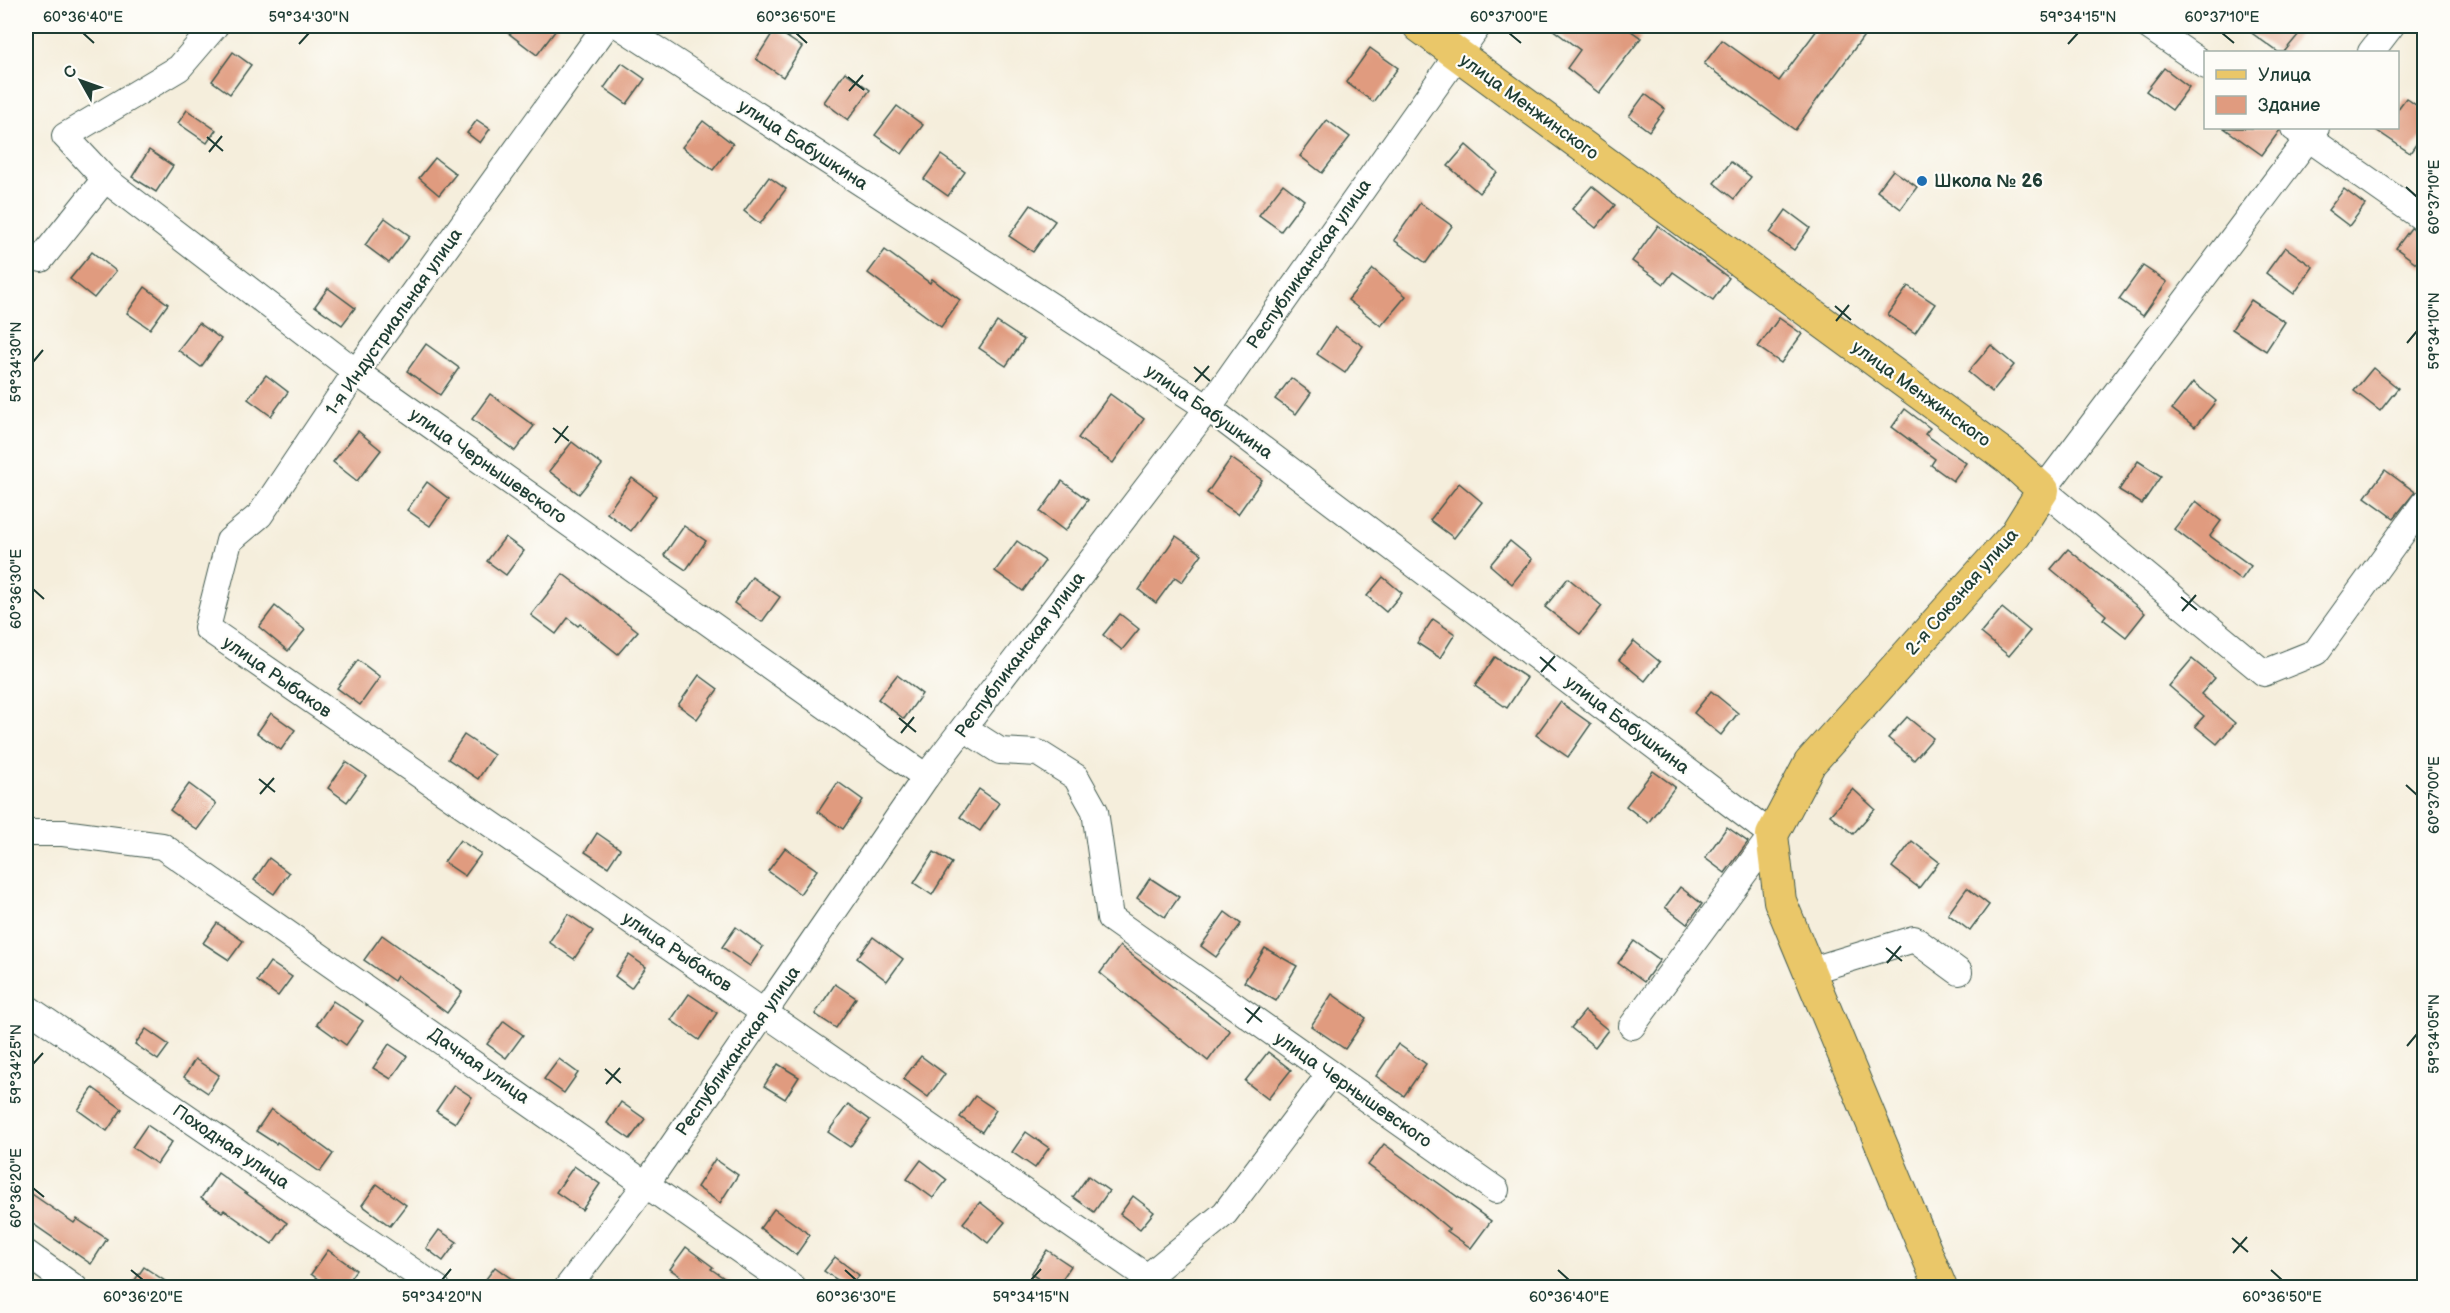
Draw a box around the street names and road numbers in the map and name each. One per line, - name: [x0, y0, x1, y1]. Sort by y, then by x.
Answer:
- street label: улица Менжинского: [1456, 50, 1602, 164]
- street label: улица Бабушкина: [734, 95, 872, 195]
- street label: Республиканская улица: [1242, 175, 1376, 353]
- street label: 1-я Индустриальная улица: [321, 224, 467, 420]
- street label: улица Менжинского: [1848, 337, 1994, 451]
- street label: улица Бабушкина: [1141, 360, 1277, 464]
- street label: улица Чернышевского: [405, 404, 571, 528]
- street label: 2-я Союзная улица: [1901, 524, 2023, 660]
- street label: Республиканская улица: [951, 567, 1090, 742]
- street label: улица Рыбаков: [219, 632, 336, 723]
- street label: улица Бабушкина: [1561, 671, 1694, 779]
- street label: улица Рыбаков: [618, 908, 736, 997]
- street label: Республиканская улица: [671, 962, 805, 1140]
- street label: Дачная улица: [425, 1024, 534, 1109]
- street label: улица Чернышевского: [1270, 1028, 1436, 1152]
- street label: Походная улица: [169, 1100, 294, 1194]

